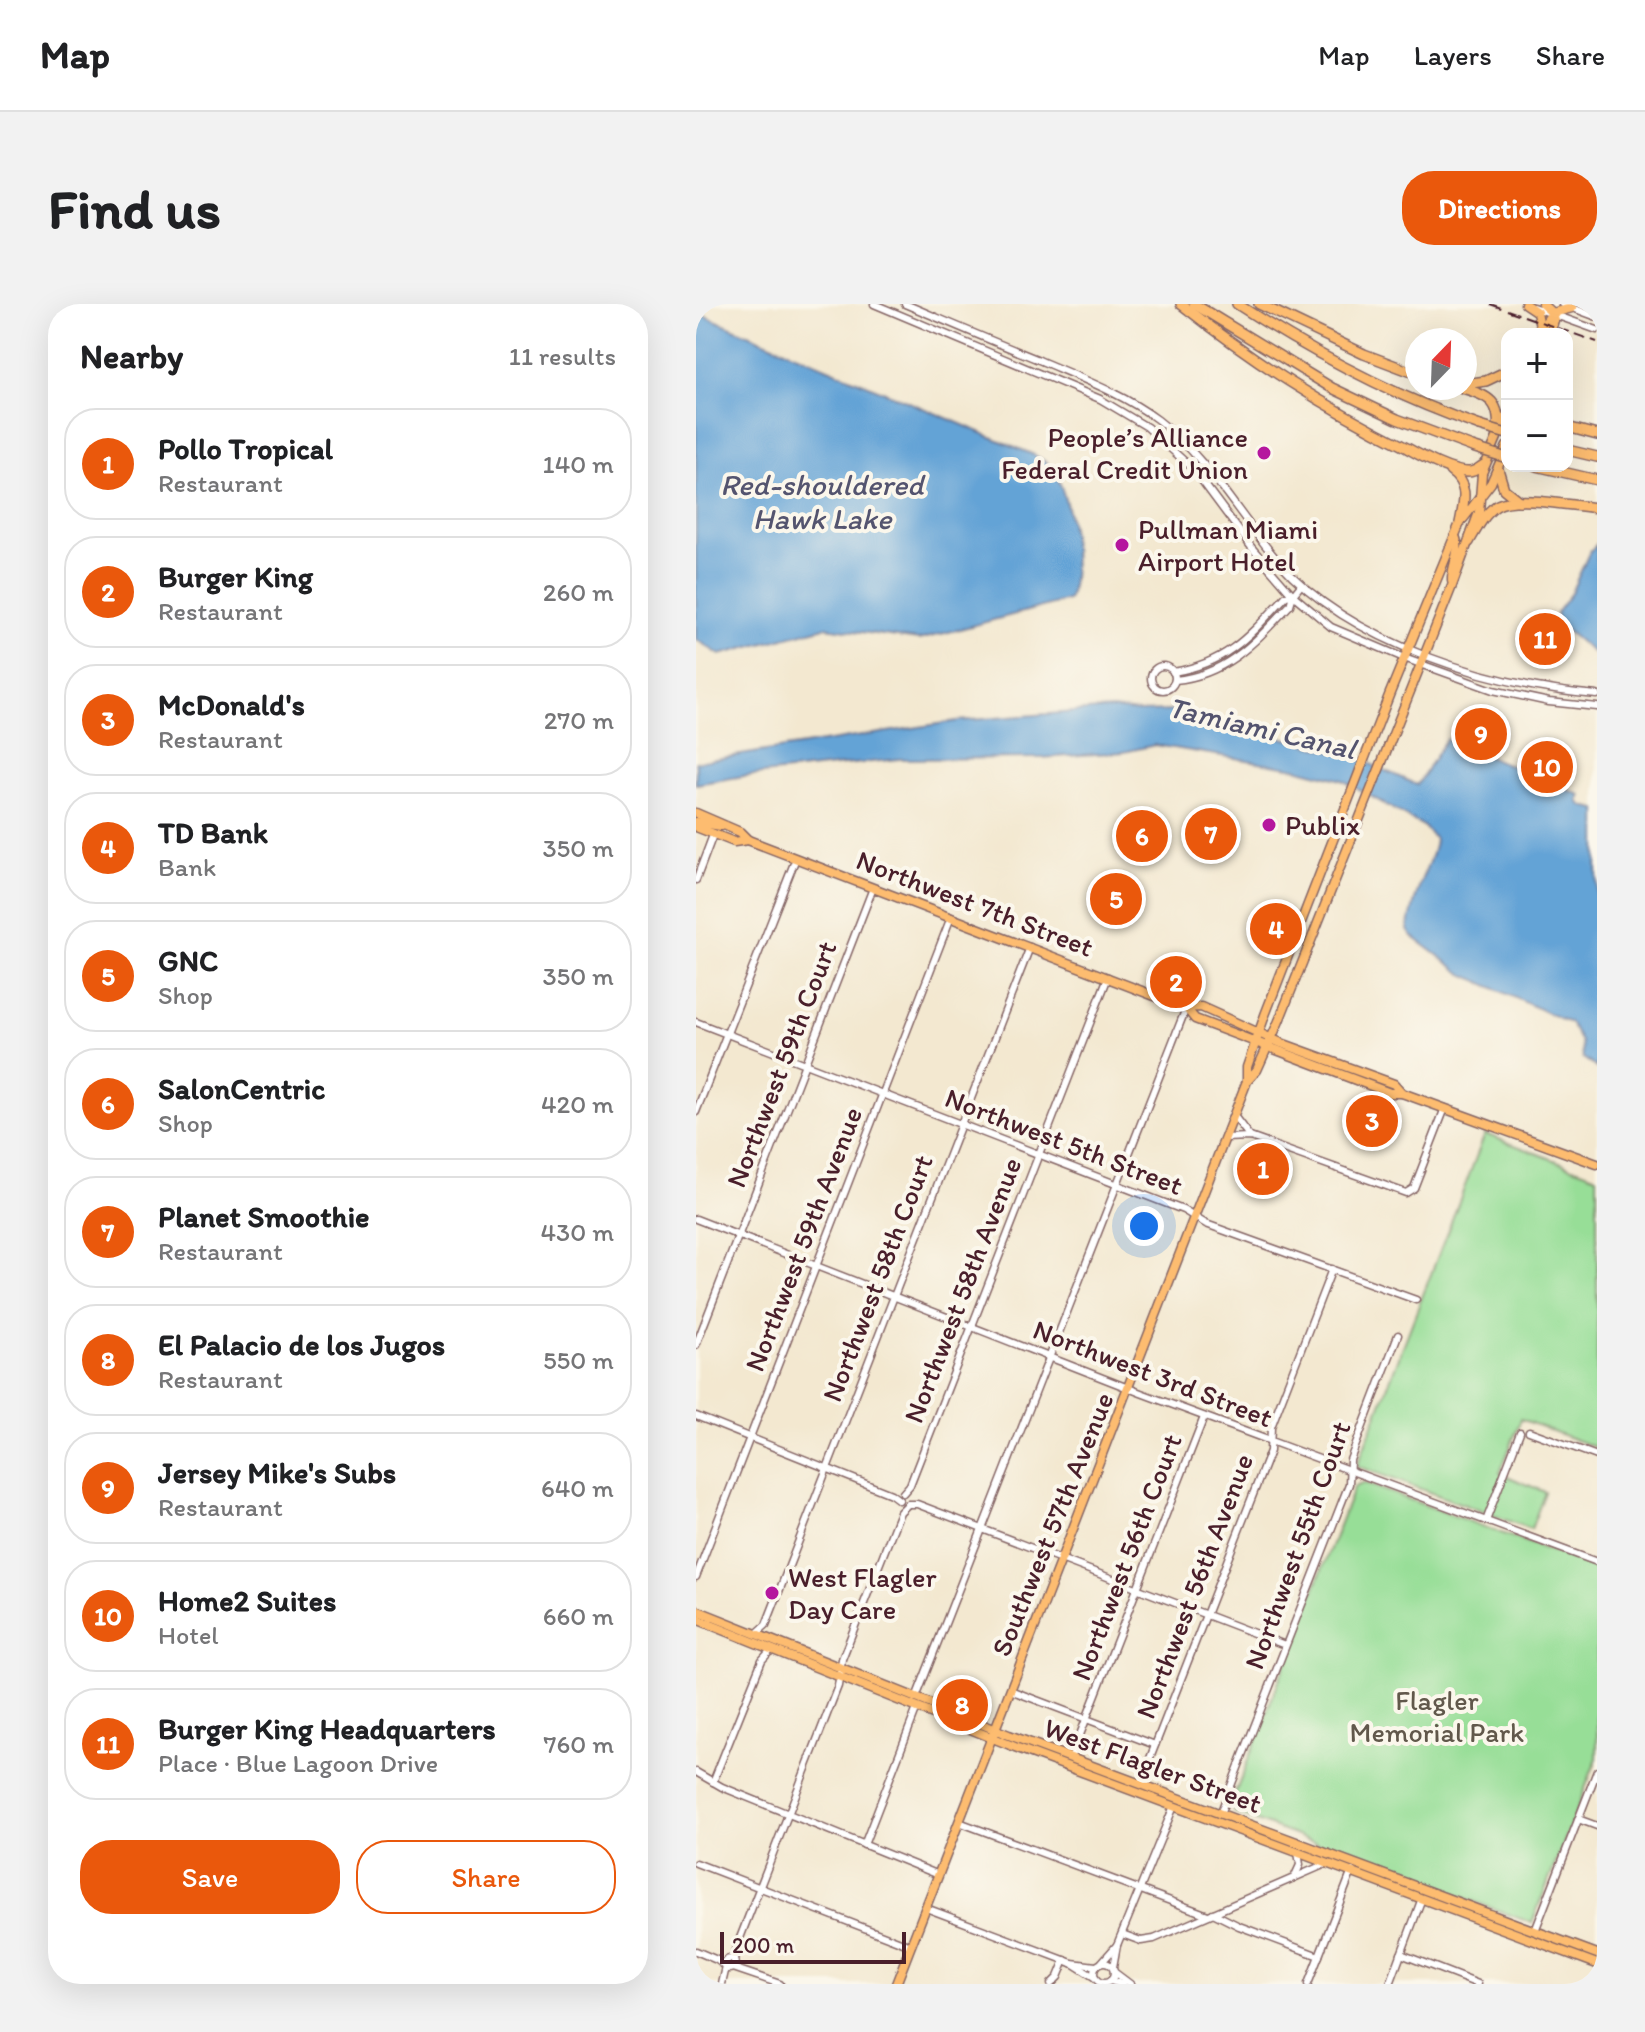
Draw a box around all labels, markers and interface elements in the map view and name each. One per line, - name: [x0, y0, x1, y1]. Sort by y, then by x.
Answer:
- text: Map: [40, 32, 110, 78]
- text: Map: [1318, 38, 1370, 72]
- text: Layers: [1414, 38, 1492, 72]
- text: Share: [1536, 38, 1605, 72]
- button: Directions: [1402, 171, 1597, 245]
- text: Find us: [48, 175, 221, 242]
- north arrow: [1405, 328, 1477, 400]
- map controls: [1501, 328, 1573, 472]
- button: +: [1501, 328, 1573, 400]
- text: Nearby: [80, 336, 183, 377]
- text: 11 results: [509, 340, 616, 372]
- button: −: [1501, 400, 1573, 472]
- place label: People’s Alliance Federal Credit Union: [1001, 420, 1248, 486]
- text: Pollo Tropical: [158, 430, 333, 467]
- marker: People’s Alliance Federal Credit Union: [1255, 444, 1273, 462]
- text: 1: [102, 448, 114, 480]
- text: 140 m: [543, 448, 614, 480]
- water label: Red-shouldered Hawk Lake: [720, 466, 926, 537]
- text: Restaurant: [158, 467, 283, 499]
- place label: Pullman Miami Airport Hotel: [1138, 512, 1318, 578]
- marker: Pullman Miami Airport Hotel: [1113, 536, 1131, 554]
- text: Burger King: [158, 558, 313, 595]
- text: 2: [101, 576, 115, 608]
- text: 260 m: [543, 576, 614, 608]
- text: Restaurant: [158, 595, 283, 627]
- pin: 11: [1519, 609, 1571, 669]
- text: McDonald's: [158, 686, 305, 723]
- water label: Tamiami Canal: [1165, 688, 1362, 768]
- text: 3: [101, 704, 115, 736]
- text: 270 m: [544, 704, 614, 736]
- pin: 9: [1455, 704, 1507, 764]
- text: Restaurant: [158, 723, 283, 755]
- pin: 10: [1521, 737, 1573, 797]
- pin: 7: [1185, 804, 1237, 864]
- pin: 6: [1116, 806, 1168, 866]
- place label: Publix: [1285, 808, 1360, 842]
- text: TD Bank: [158, 814, 268, 851]
- marker: Publix: [1260, 816, 1278, 834]
- text: 4: [100, 832, 116, 864]
- text: 350 m: [542, 832, 614, 864]
- street label: Northwest 7th Street: [852, 842, 1098, 964]
- text: Bank: [158, 851, 216, 883]
- pin: 5: [1090, 869, 1142, 929]
- pin: 4: [1250, 899, 1302, 959]
- street label: Northwest 59th Court: [718, 936, 844, 1192]
- text: GNC: [158, 942, 218, 979]
- pin: 2: [1150, 952, 1202, 1012]
- text: 5: [101, 960, 115, 992]
- text: 350 m: [542, 960, 614, 992]
- text: Shop: [158, 979, 213, 1011]
- text: SalonCentric: [158, 1070, 325, 1107]
- street label: Northwest 5th Street: [940, 1080, 1188, 1202]
- text: 6: [101, 1088, 115, 1120]
- text: 420 m: [541, 1088, 614, 1120]
- pin: 3: [1346, 1091, 1398, 1151]
- street label: Northwest 59th Avenue: [737, 1102, 869, 1376]
- text: Shop: [158, 1107, 213, 1139]
- pin: 1: [1237, 1139, 1289, 1199]
- street label: Northwest 58th Court: [814, 1150, 940, 1406]
- street label: Northwest 58th Avenue: [896, 1153, 1028, 1427]
- text: Planet Smoothie: [158, 1198, 370, 1235]
- your location: [1124, 1206, 1164, 1246]
- text: 7: [102, 1216, 114, 1248]
- text: 430 m: [540, 1216, 614, 1248]
- text: Restaurant: [158, 1235, 283, 1267]
- street label: Northwest 3rd Street: [1029, 1312, 1277, 1434]
- text: El Palacio de los Jugos: [158, 1326, 445, 1363]
- text: 8: [101, 1344, 115, 1376]
- text: 550 m: [543, 1344, 614, 1376]
- text: Restaurant: [158, 1363, 283, 1395]
- street label: Southwest 57th Avenue: [984, 1387, 1120, 1661]
- street label: Northwest 55th Court: [1236, 1416, 1358, 1674]
- street label: Northwest 56th Court: [1063, 1429, 1189, 1685]
- street label: Northwest 56th Avenue: [1128, 1449, 1260, 1723]
- text: Jersey Mike's Subs: [158, 1454, 396, 1491]
- text: 9: [101, 1472, 115, 1504]
- text: 640 m: [541, 1472, 614, 1504]
- text: Restaurant: [158, 1491, 283, 1523]
- place label: West Flagler Day Care: [788, 1560, 937, 1626]
- text: Home2 Suites: [158, 1582, 336, 1619]
- marker: West Flagler Day Care: [763, 1584, 781, 1602]
- text: 10: [94, 1600, 122, 1632]
- text: 660 m: [543, 1600, 614, 1632]
- text: Hotel: [158, 1619, 219, 1651]
- pin: 8: [936, 1675, 988, 1735]
- park label: Flagler Memorial Park: [1350, 1683, 1524, 1749]
- text: Burger King Headquarters: [158, 1710, 496, 1747]
- street label: West Flagler Street: [1040, 1710, 1266, 1820]
- text: 11: [96, 1728, 120, 1760]
- text: 760 m: [544, 1728, 614, 1760]
- text: Place · Blue Lagoon Drive: [158, 1747, 438, 1779]
- button: Save: [80, 1840, 340, 1914]
- button: Share: [356, 1840, 616, 1914]
- scale bar: [720, 1928, 906, 1964]
- text: 200 m: [732, 1932, 794, 1959]

